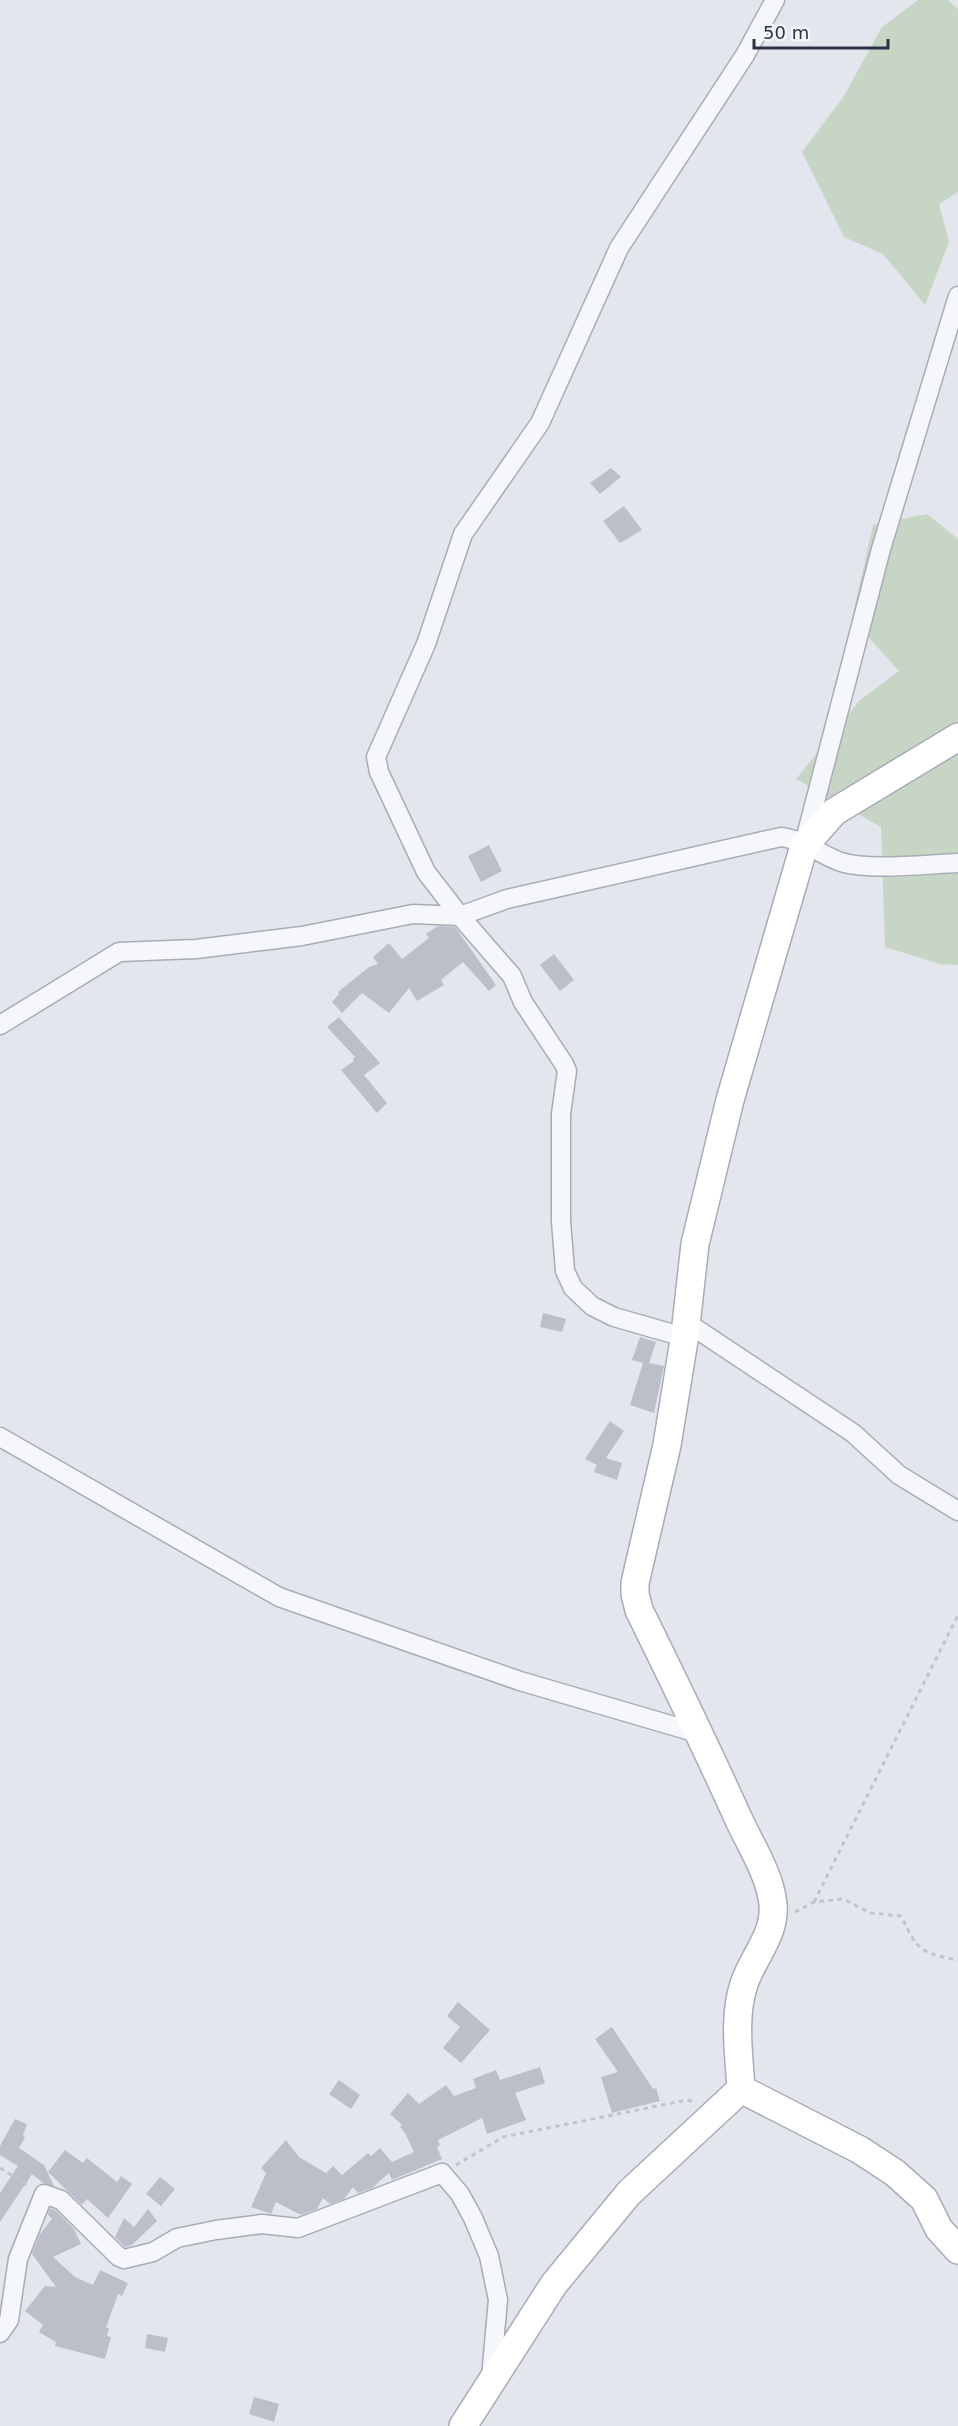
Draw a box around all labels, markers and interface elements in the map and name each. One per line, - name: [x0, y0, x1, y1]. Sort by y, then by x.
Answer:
- scale bar: [754, 12, 888, 50]
- text: 50 m: [763, 22, 809, 43]

